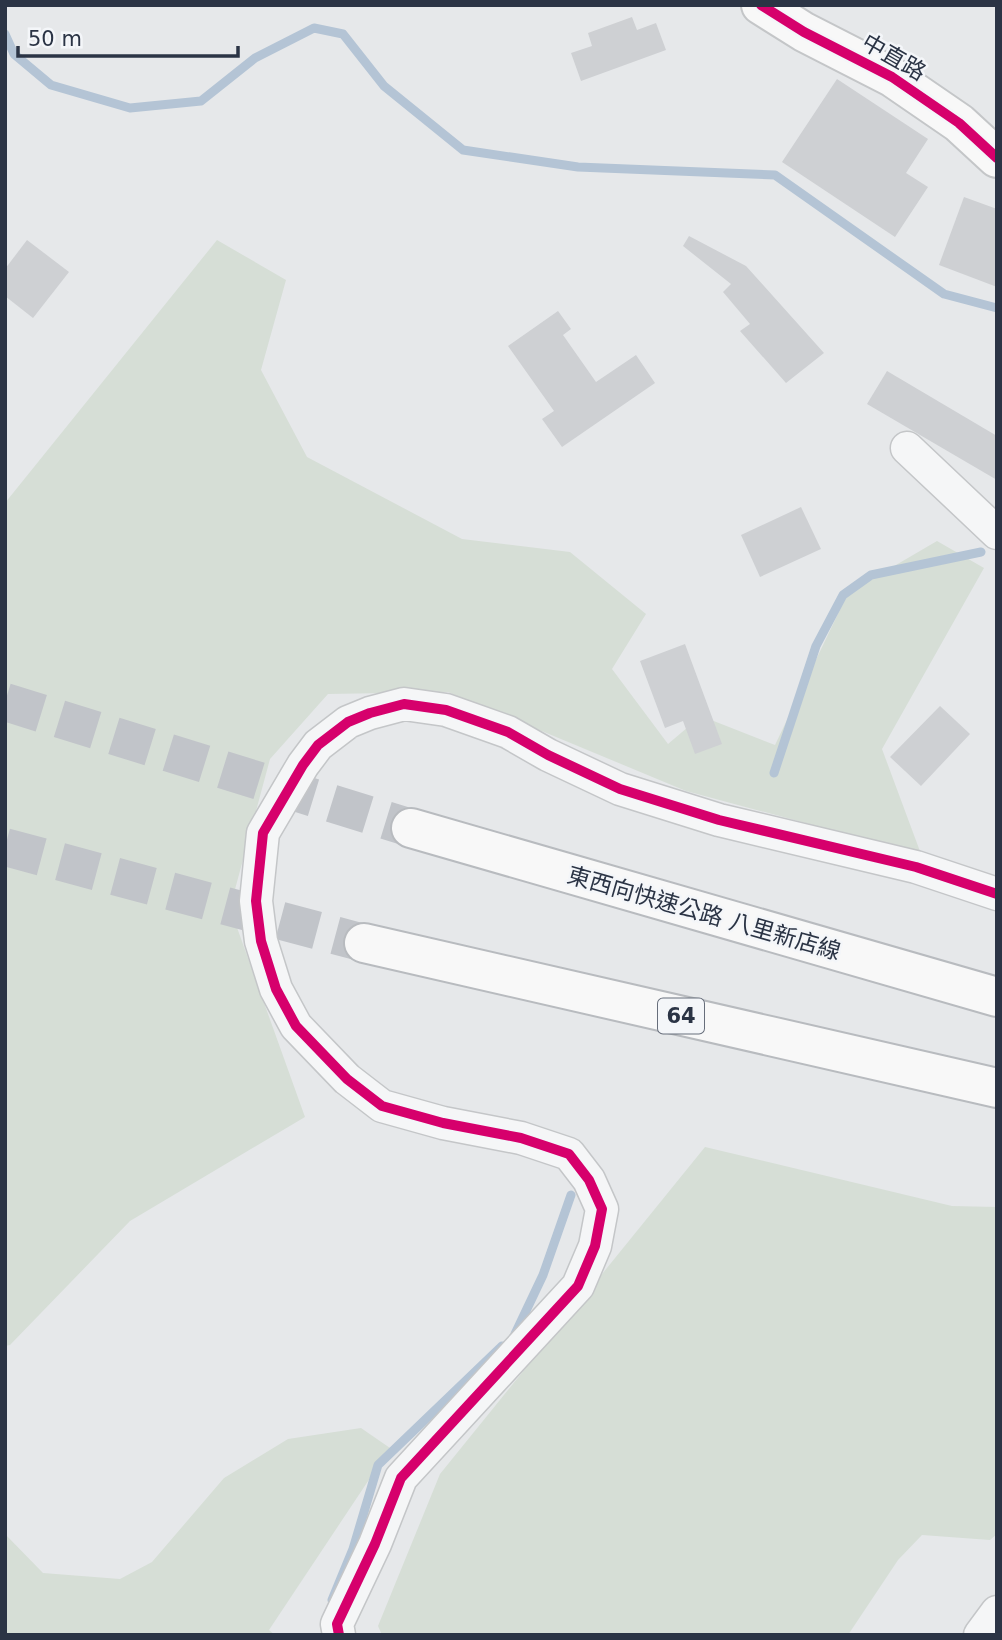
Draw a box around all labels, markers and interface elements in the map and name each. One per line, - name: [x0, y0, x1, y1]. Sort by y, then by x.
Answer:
- scale bar: [18, 14, 238, 58]
- text: 50 m: [28, 27, 82, 51]
- street label: 中直路: [858, 28, 930, 86]
- street label: 東西向快速公路 八里新店線: [564, 861, 844, 965]
- road number: 64: [658, 998, 704, 1034]

